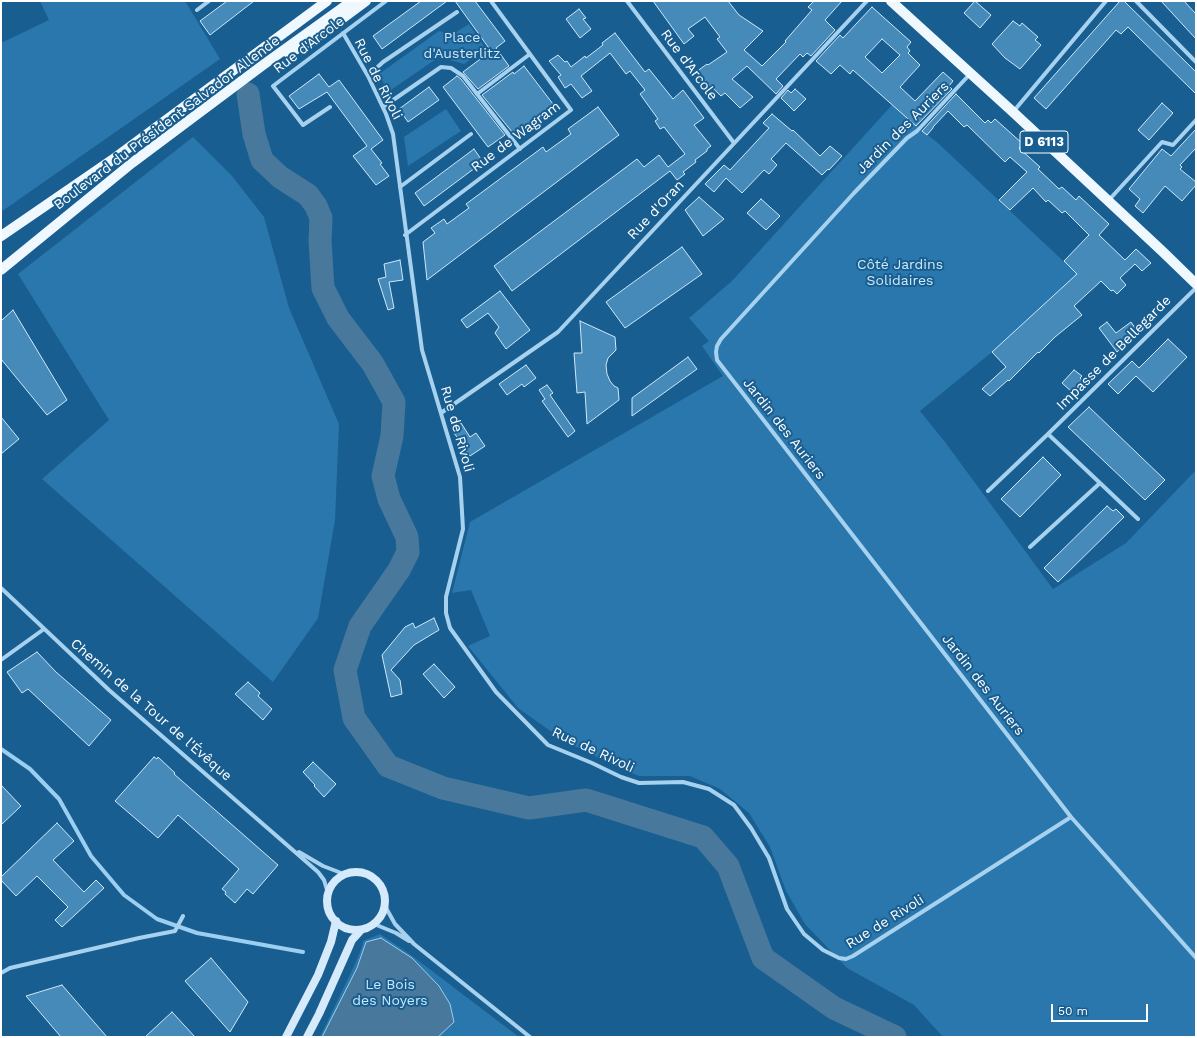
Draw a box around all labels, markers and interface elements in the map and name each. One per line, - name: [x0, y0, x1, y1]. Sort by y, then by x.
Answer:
- street label: Rue d'Arcole: [270, 13, 348, 77]
- street label: Rue d'Arcole: [657, 26, 721, 104]
- park label: Place d'Austerlitz: [424, 30, 500, 62]
- street label: Boulevard du Président Salvador Allende: [51, 32, 283, 214]
- street label: Rue de Rivoli: [350, 36, 406, 122]
- street label: Jardin des Auriers: [853, 78, 953, 178]
- street label: Rue de Wagram: [468, 98, 564, 176]
- road number: D 6113: [1020, 131, 1068, 153]
- street label: Rue d'Oran: [624, 177, 688, 243]
- park label: Côté Jardins Solidaires: [857, 257, 943, 290]
- street label: Impasse de Bellegarde: [1053, 292, 1175, 414]
- street label: Jardin des Auriers: [739, 375, 829, 483]
- street label: Rue de Rivoli: [437, 384, 477, 474]
- street label: Jardin des Auriers: [938, 631, 1028, 739]
- street label: Chemin de la Tour de l'Évêque: [67, 635, 235, 785]
- street label: Rue de Rivoli: [549, 724, 637, 776]
- street label: Rue de Rivoli: [843, 891, 927, 953]
- park label: Le Bois des Noyers: [352, 977, 428, 1010]
- scale bar: [1053, 996, 1150, 1022]
- text: 50 m: [1058, 1004, 1088, 1018]

